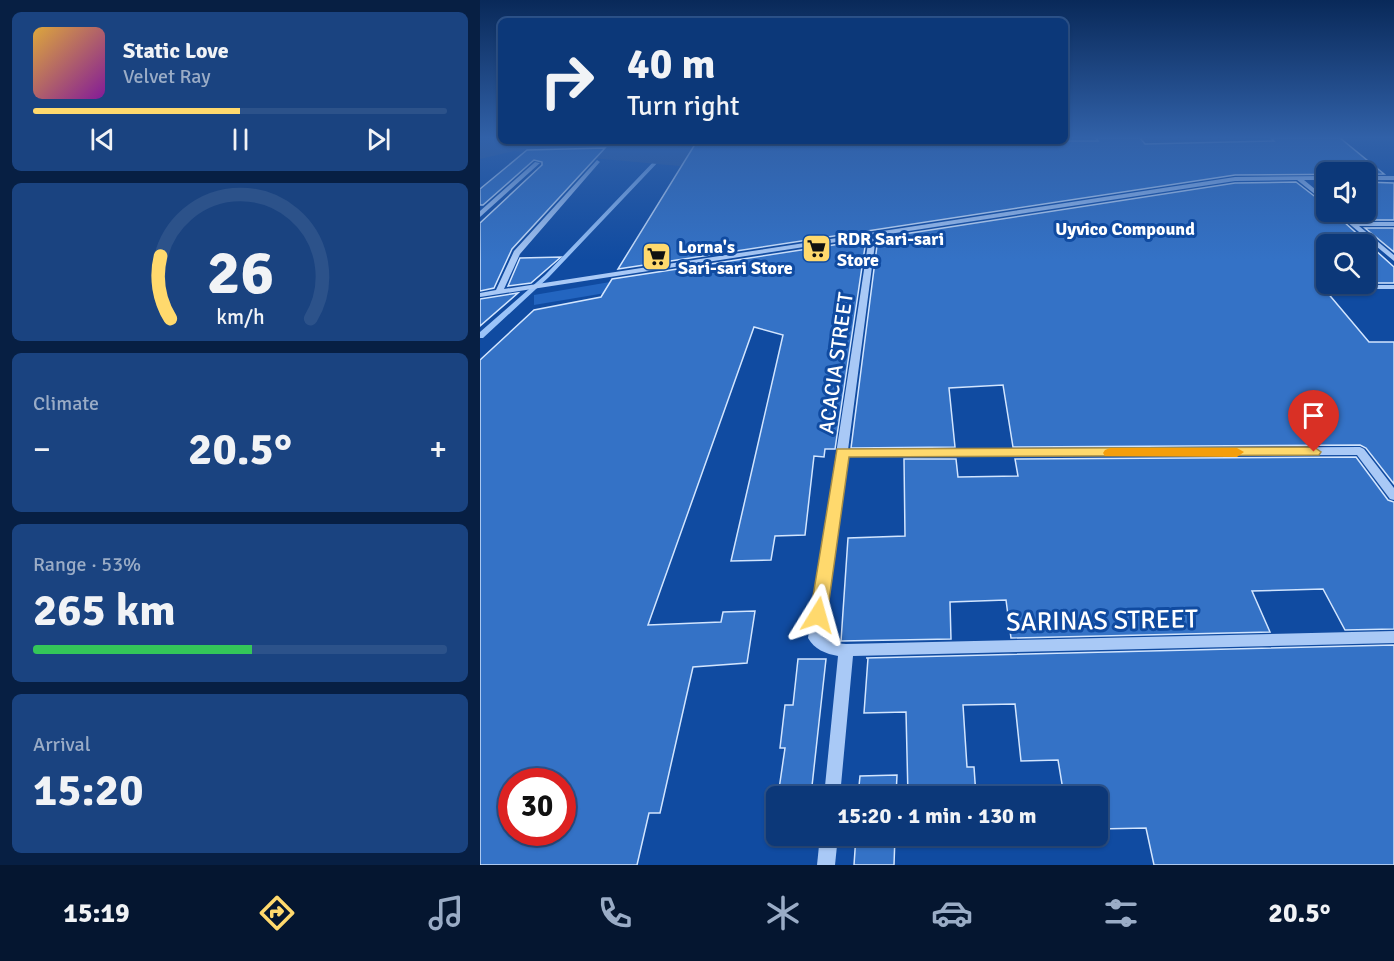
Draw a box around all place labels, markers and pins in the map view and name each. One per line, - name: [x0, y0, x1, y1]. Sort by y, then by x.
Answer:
- place label: RDR Sari-sari Store: [837, 228, 944, 271]
- supermarket icon: RDR Sari-sari Store: [800, 233, 832, 265]
- place label: Lorna's Sari-sari Store: [678, 236, 793, 279]
- supermarket icon: Lorna's Sari-sari Store: [641, 241, 673, 273]
- pin: [1288, 390, 1339, 452]

